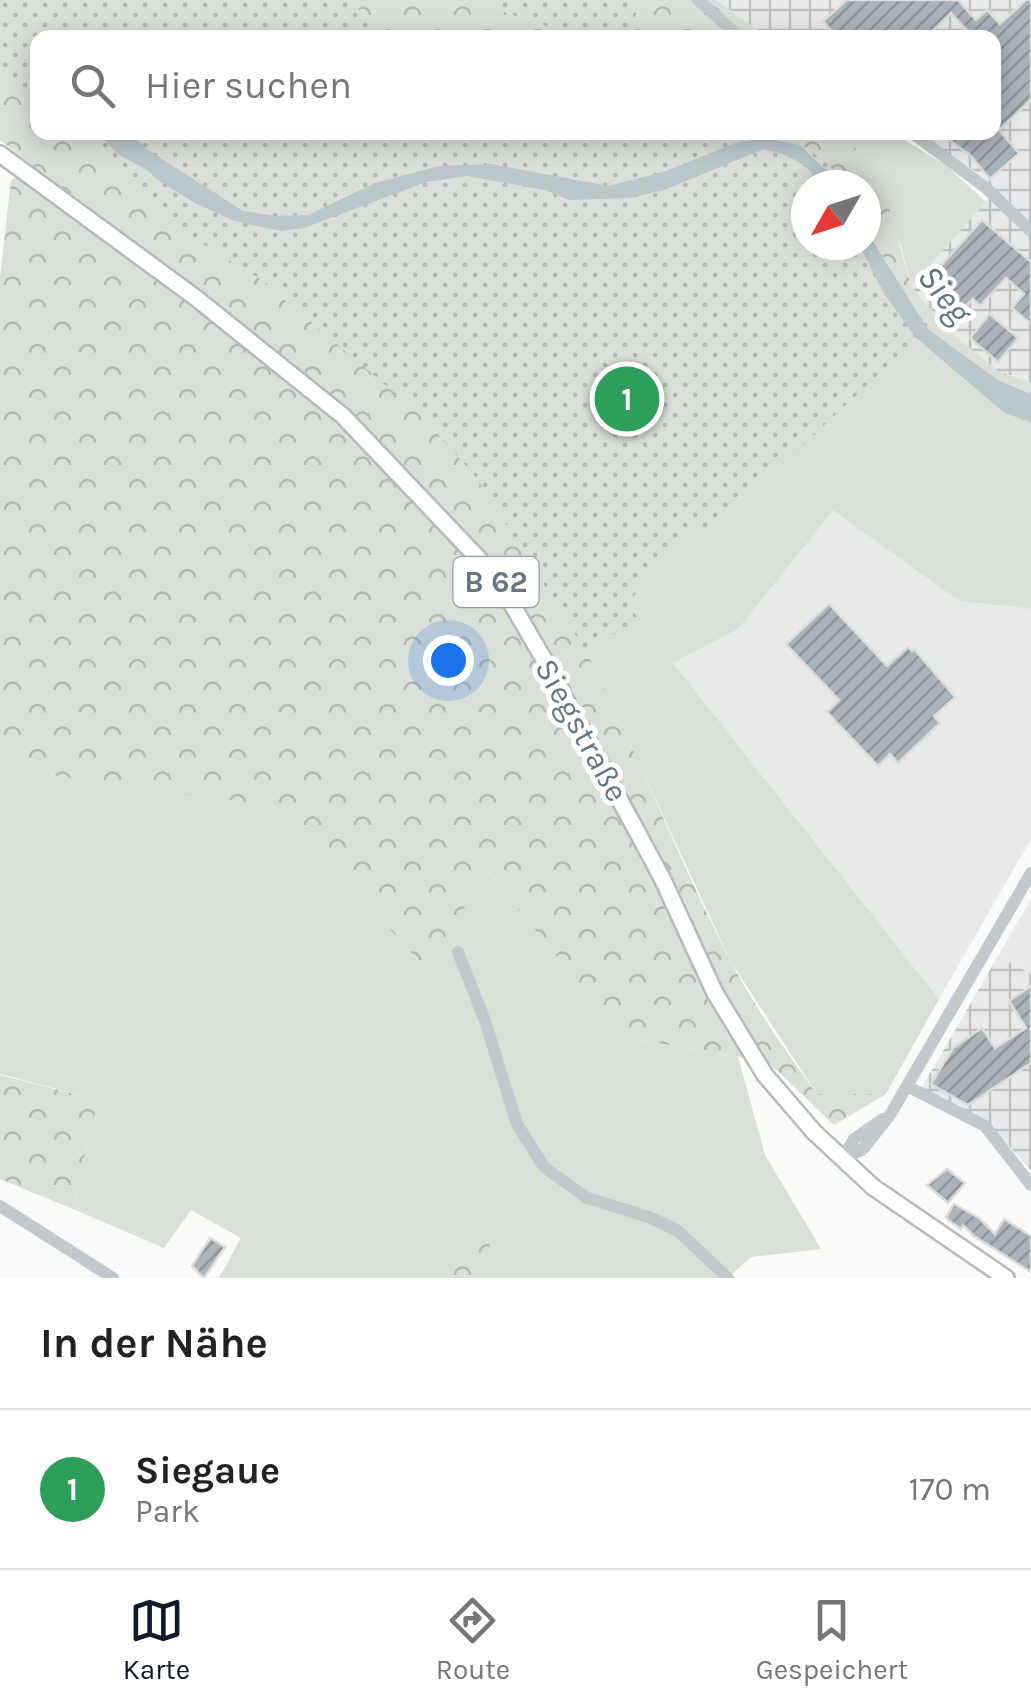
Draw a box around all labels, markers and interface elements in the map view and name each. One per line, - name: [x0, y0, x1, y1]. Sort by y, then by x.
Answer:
- search box: [30, 30, 1001, 140]
- icon: search: [65, 58, 120, 113]
- text: Hier suchen: [145, 63, 352, 108]
- north arrow: [791, 170, 881, 260]
- water label: Sieg: [909, 257, 981, 332]
- pin: 1: [594, 362, 660, 436]
- road number: B 62: [454, 557, 538, 607]
- your location: [423, 635, 474, 686]
- street label: Siegstraße: [527, 652, 636, 808]
- text: In der Nähe: [40, 1318, 268, 1368]
- text: Siegaue: [135, 1448, 280, 1493]
- text: 1: [67, 1471, 78, 1508]
- text: 170 m: [909, 1471, 991, 1508]
- text: Park: [135, 1493, 200, 1530]
- tab: Karte: [123, 1593, 190, 1686]
- tab: Route: [436, 1593, 510, 1686]
- tab: Gespeichert: [756, 1593, 908, 1686]

